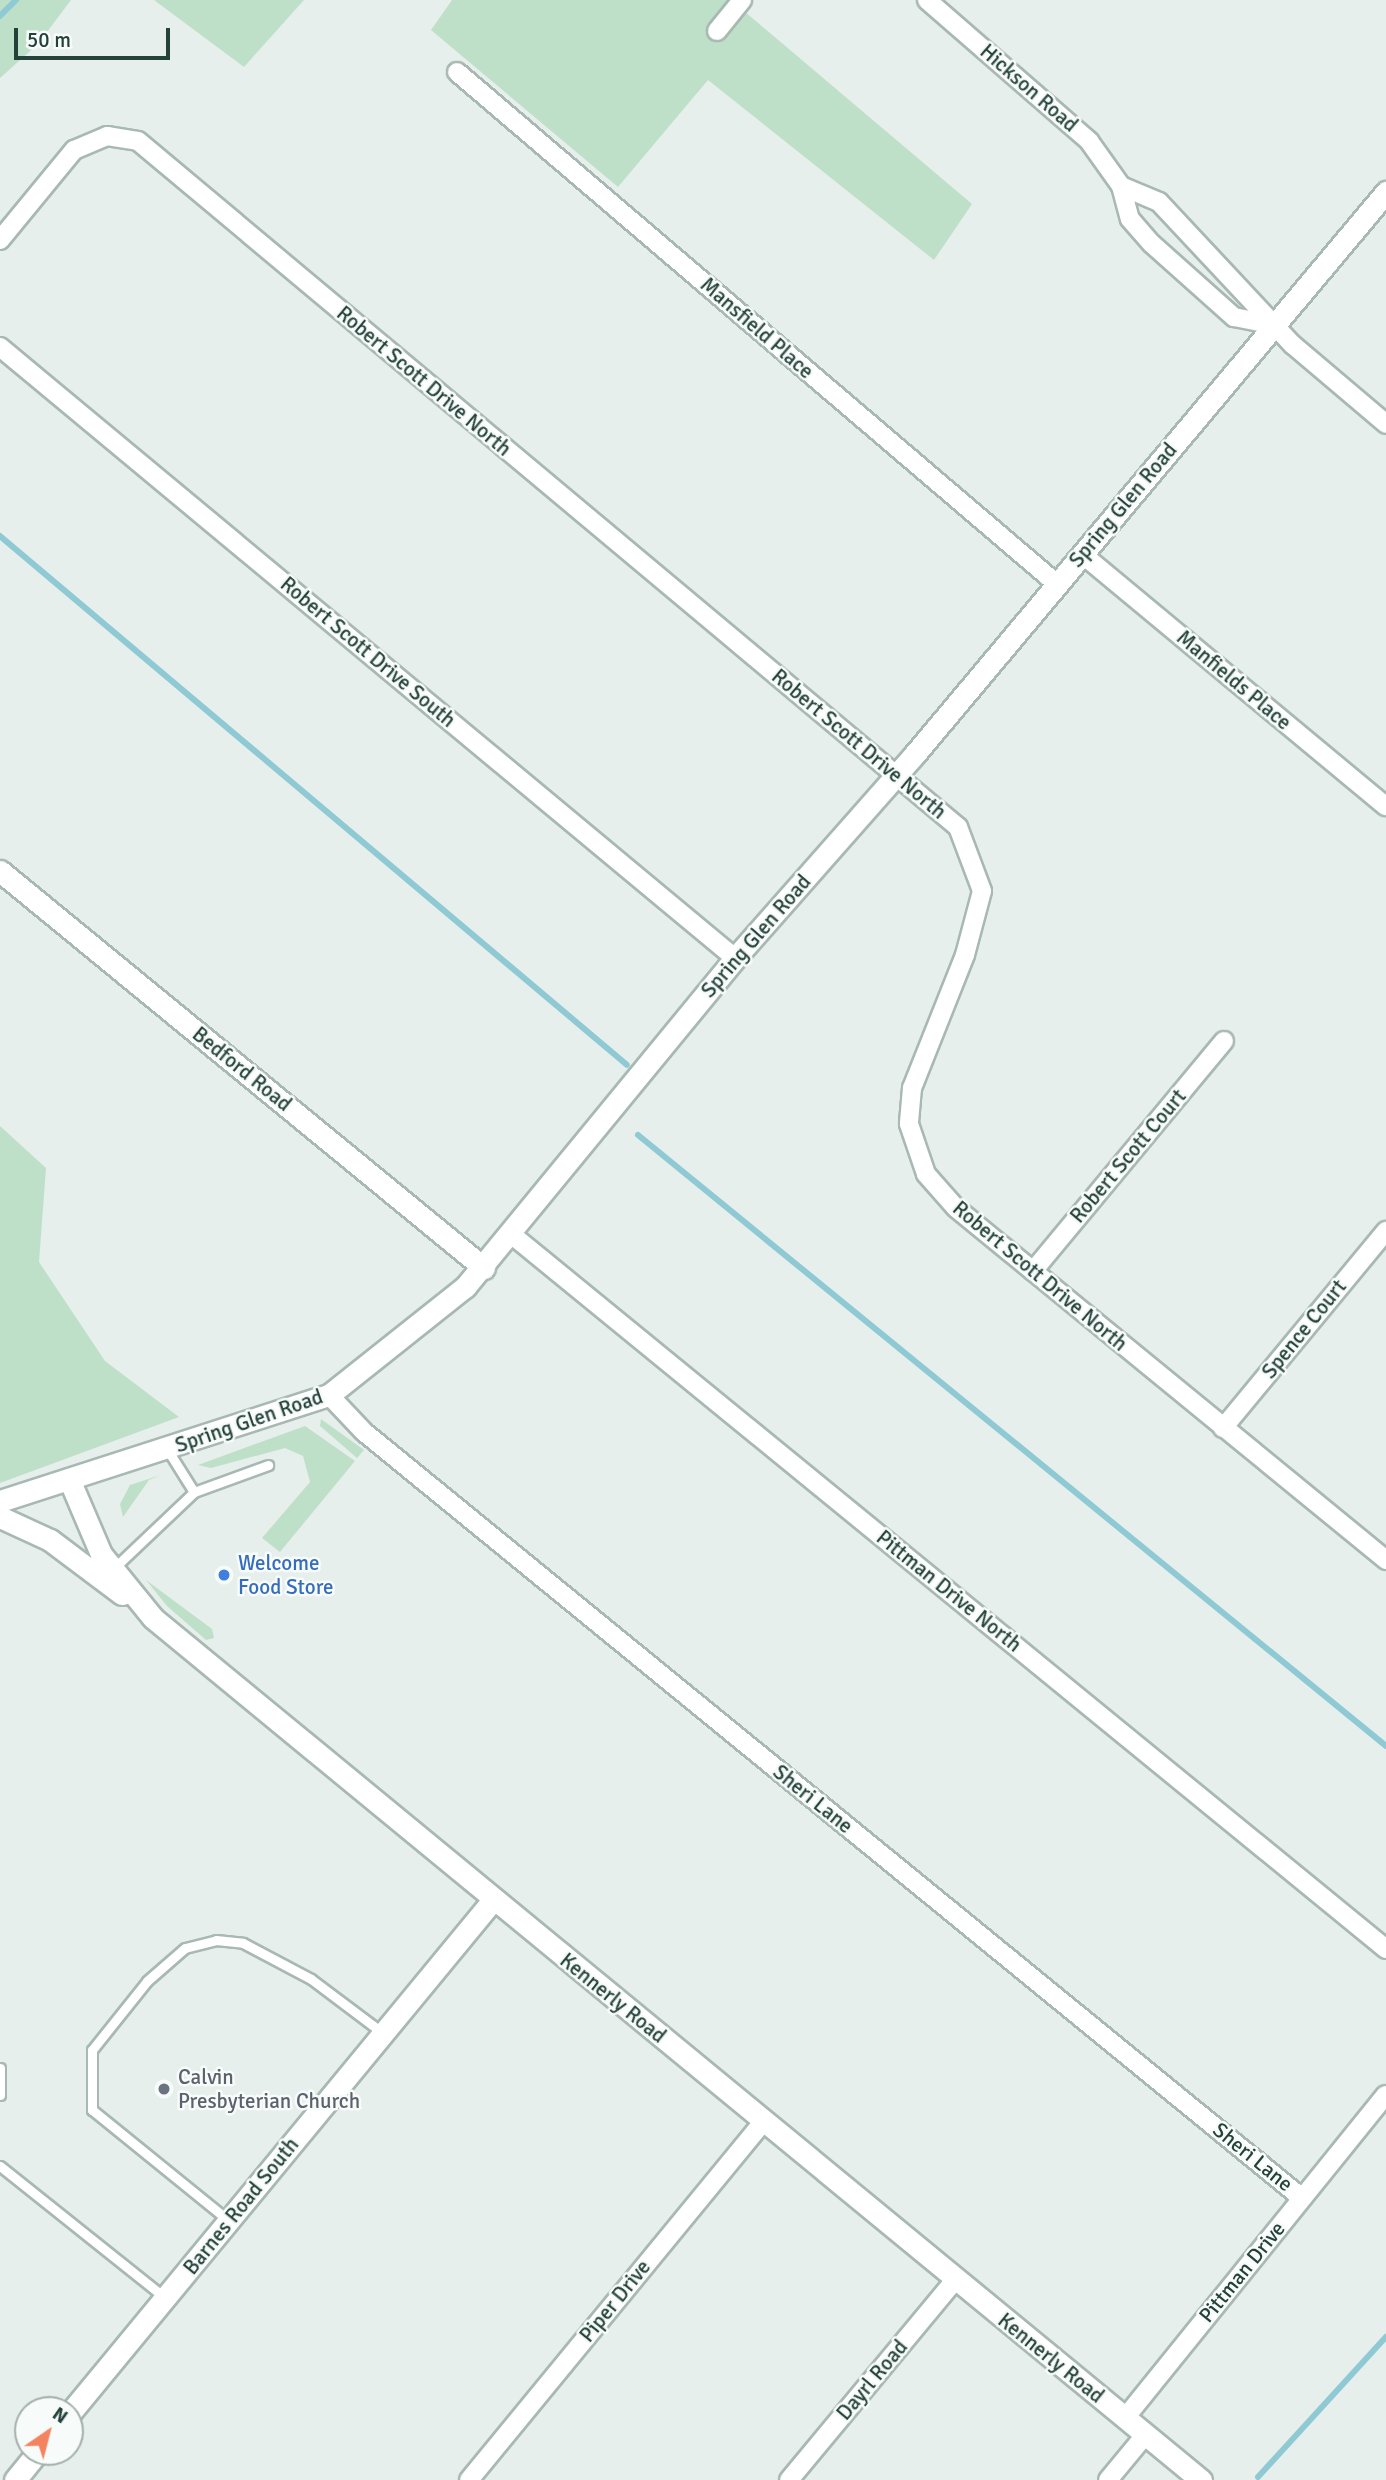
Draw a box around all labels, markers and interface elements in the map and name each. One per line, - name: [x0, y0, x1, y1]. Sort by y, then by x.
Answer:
- scale bar: [18, 14, 173, 58]
- text: 50 m: [27, 27, 71, 53]
- street label: Hickson Road: [975, 39, 1083, 137]
- street label: Mansfield Place: [695, 272, 819, 384]
- street label: Robert Scott Drive North: [332, 301, 516, 461]
- street label: Spring Glen Road: [1064, 438, 1182, 572]
- street label: Robert Scott Drive South: [275, 571, 461, 733]
- street label: Manfields Place: [1172, 625, 1296, 735]
- street label: Robert Scott Drive North: [767, 664, 951, 824]
- street label: Spring Glen Road: [696, 869, 816, 1003]
- street label: Bedford Road: [187, 1021, 297, 1117]
- street label: Robert Scott Court: [1065, 1084, 1191, 1228]
- street label: Robert Scott Drive North: [948, 1196, 1132, 1356]
- street label: Spence Court: [1256, 1274, 1352, 1384]
- street label: Spring Glen Road: [172, 1384, 326, 1458]
- street label: Pittman Drive North: [871, 1525, 1027, 1657]
- place label: Welcome Food Store: [238, 1550, 334, 1600]
- marker: Welcome Food Store: [216, 1567, 232, 1583]
- street label: Sheri Lane: [768, 1759, 858, 1839]
- street label: Kennerly Road: [555, 1948, 671, 2048]
- place label: Calvin Presbyterian Church: [178, 2064, 360, 2114]
- marker: Calvin Presbyterian Church: [156, 2081, 172, 2097]
- street label: Sheri Lane: [1208, 2117, 1298, 2197]
- street label: Barnes Road South: [178, 2132, 304, 2280]
- street label: Pittman Drive: [1194, 2216, 1290, 2328]
- street label: Piper Drive: [574, 2255, 656, 2347]
- street label: Kennerly Road: [993, 2308, 1109, 2408]
- street label: Dayrl Road: [831, 2335, 913, 2425]
- north arrow: [14, 2396, 84, 2466]
- text: N: [48, 2402, 72, 2429]

